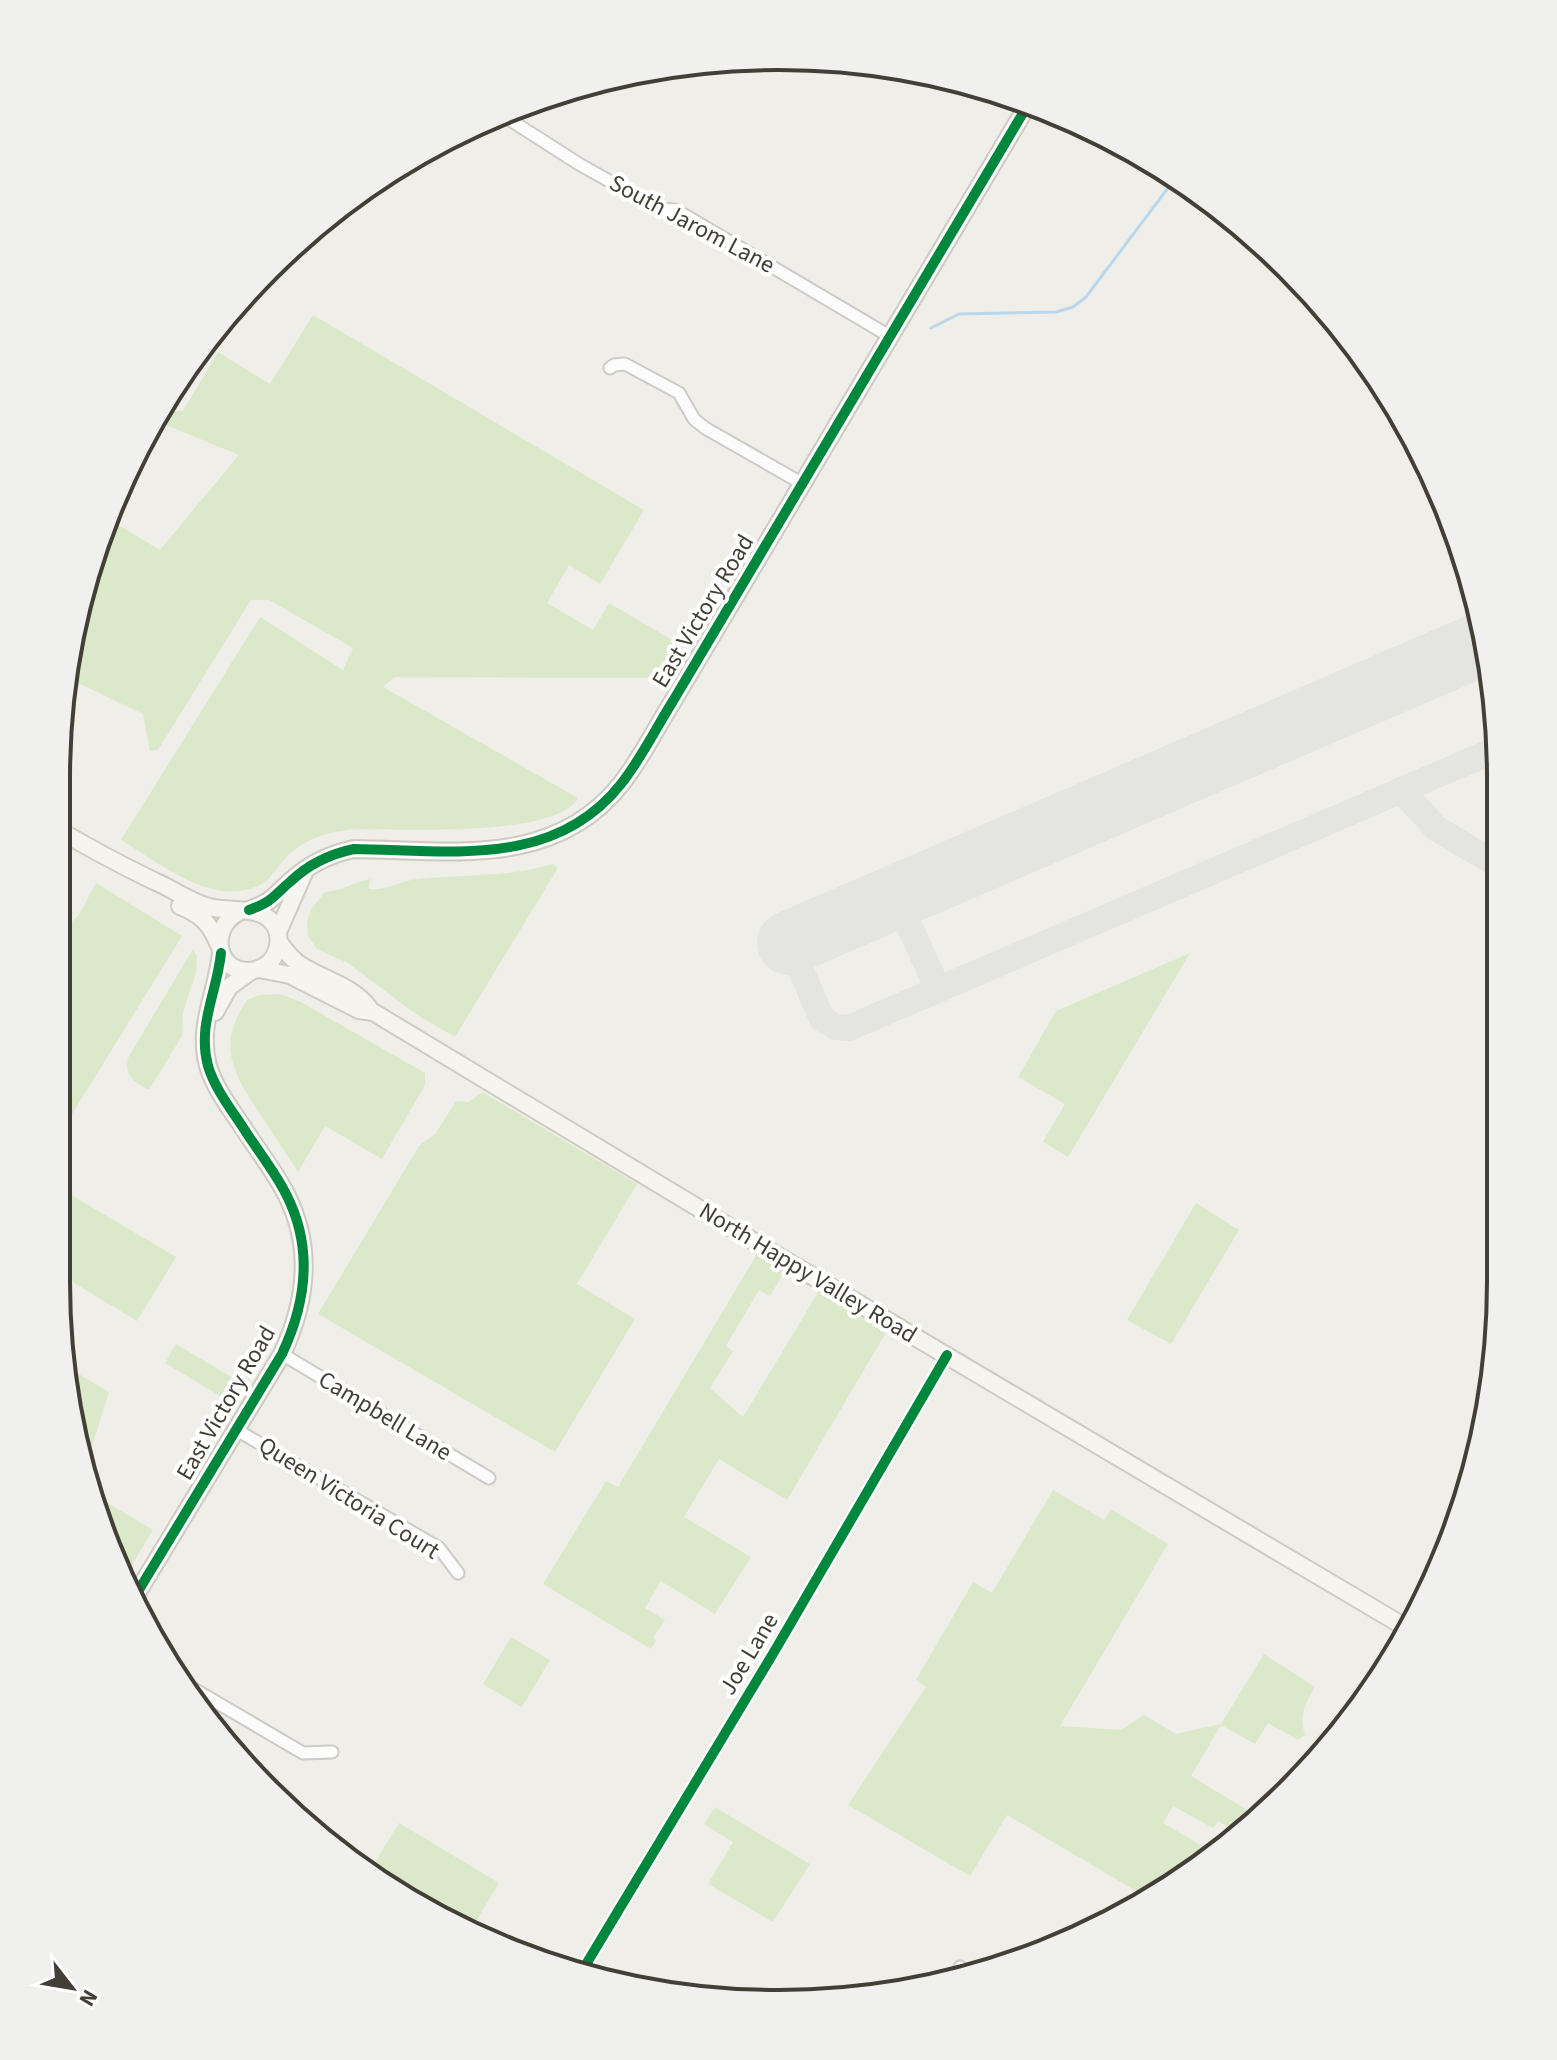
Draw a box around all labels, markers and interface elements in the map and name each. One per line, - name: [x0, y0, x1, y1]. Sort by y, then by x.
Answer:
- street label: South Jarom Lane: [603, 166, 781, 282]
- street label: East Victory Road: [643, 528, 763, 694]
- street label: North Happy Valley Road: [692, 1194, 924, 1352]
- street label: East Victory Road: [167, 1319, 285, 1487]
- street label: Campbell Lane: [312, 1362, 458, 1470]
- street label: Queen Victoria Court: [252, 1428, 446, 1568]
- street label: Joe Lane: [711, 1606, 787, 1702]
- north arrow: [32, 1948, 112, 2028]
- text: N: [71, 1983, 106, 2012]

